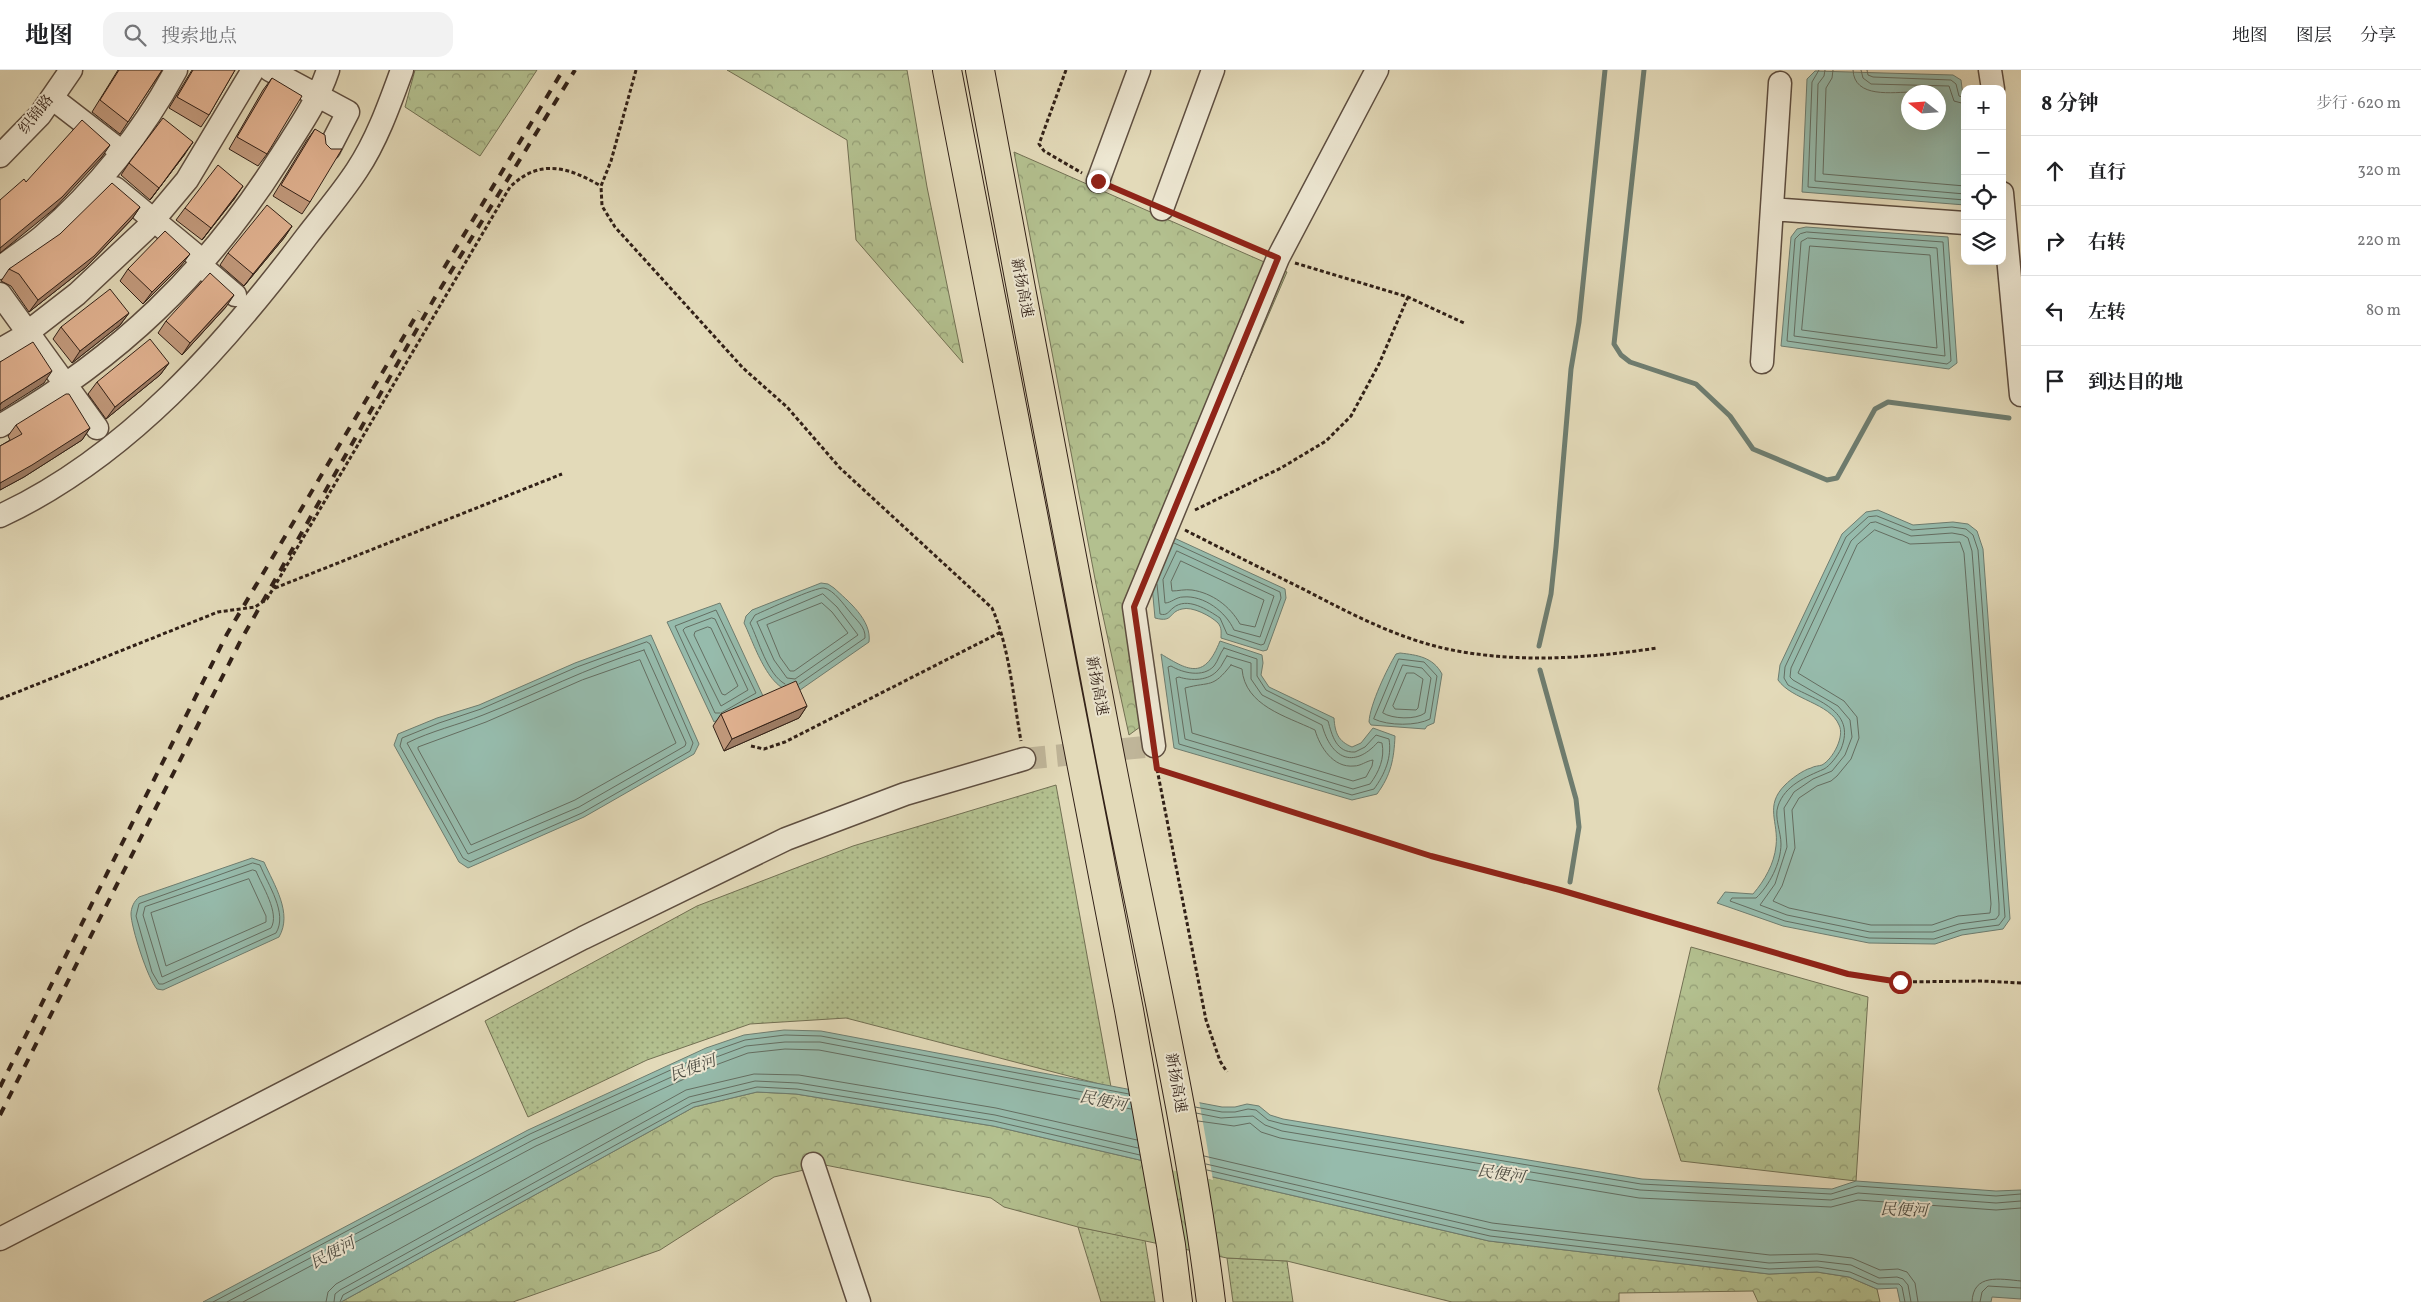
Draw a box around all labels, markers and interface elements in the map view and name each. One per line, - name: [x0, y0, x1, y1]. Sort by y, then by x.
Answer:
- search box: [103, 12, 453, 57]
- text: 地图: [25, 20, 73, 54]
- icon: search: [121, 21, 149, 49]
- text: 搜索地点: [161, 24, 237, 50]
- text: 地图: [2232, 24, 2268, 49]
- text: 图层: [2296, 24, 2332, 49]
- text: 分享: [2360, 24, 2396, 49]
- north arrow: [1901, 85, 1946, 130]
- map controls: [1961, 85, 2006, 265]
- button: +: [1961, 85, 2006, 130]
- text: 8 分钟: [2041, 90, 2099, 119]
- street label: 织锦路: [15, 91, 59, 139]
- text: 步行 · 620 m: [2316, 93, 2401, 115]
- button: −: [1961, 130, 2006, 175]
- icon: ahead: [2041, 157, 2069, 185]
- text: 直行: [2088, 160, 2126, 186]
- text: 320 m: [2357, 160, 2401, 182]
- route end: [1087, 170, 1110, 193]
- button: locate: [1961, 175, 2006, 220]
- button: layers: [1961, 220, 2006, 265]
- icon: right: [2041, 227, 2069, 255]
- text: 右转: [2088, 230, 2126, 256]
- text: 220 m: [2357, 230, 2401, 252]
- street label: 新扬高速: [1005, 257, 1037, 319]
- icon: left: [2041, 297, 2069, 325]
- text: 左转: [2088, 300, 2126, 326]
- text: 80 m: [2366, 300, 2401, 322]
- icon: arrive: [2041, 367, 2069, 395]
- text: 到达目的地: [2088, 370, 2183, 396]
- street label: 新扬高速: [1080, 655, 1112, 717]
- route start: [1889, 971, 1912, 994]
- water label: 民便河: [667, 1049, 722, 1088]
- street label: 新扬高速: [1159, 1052, 1191, 1114]
- water label: 民便河: [1077, 1087, 1132, 1118]
- water label: 民便河: [1476, 1161, 1529, 1190]
- water label: 民便河: [1880, 1199, 1931, 1223]
- water label: 民便河: [307, 1232, 362, 1275]

